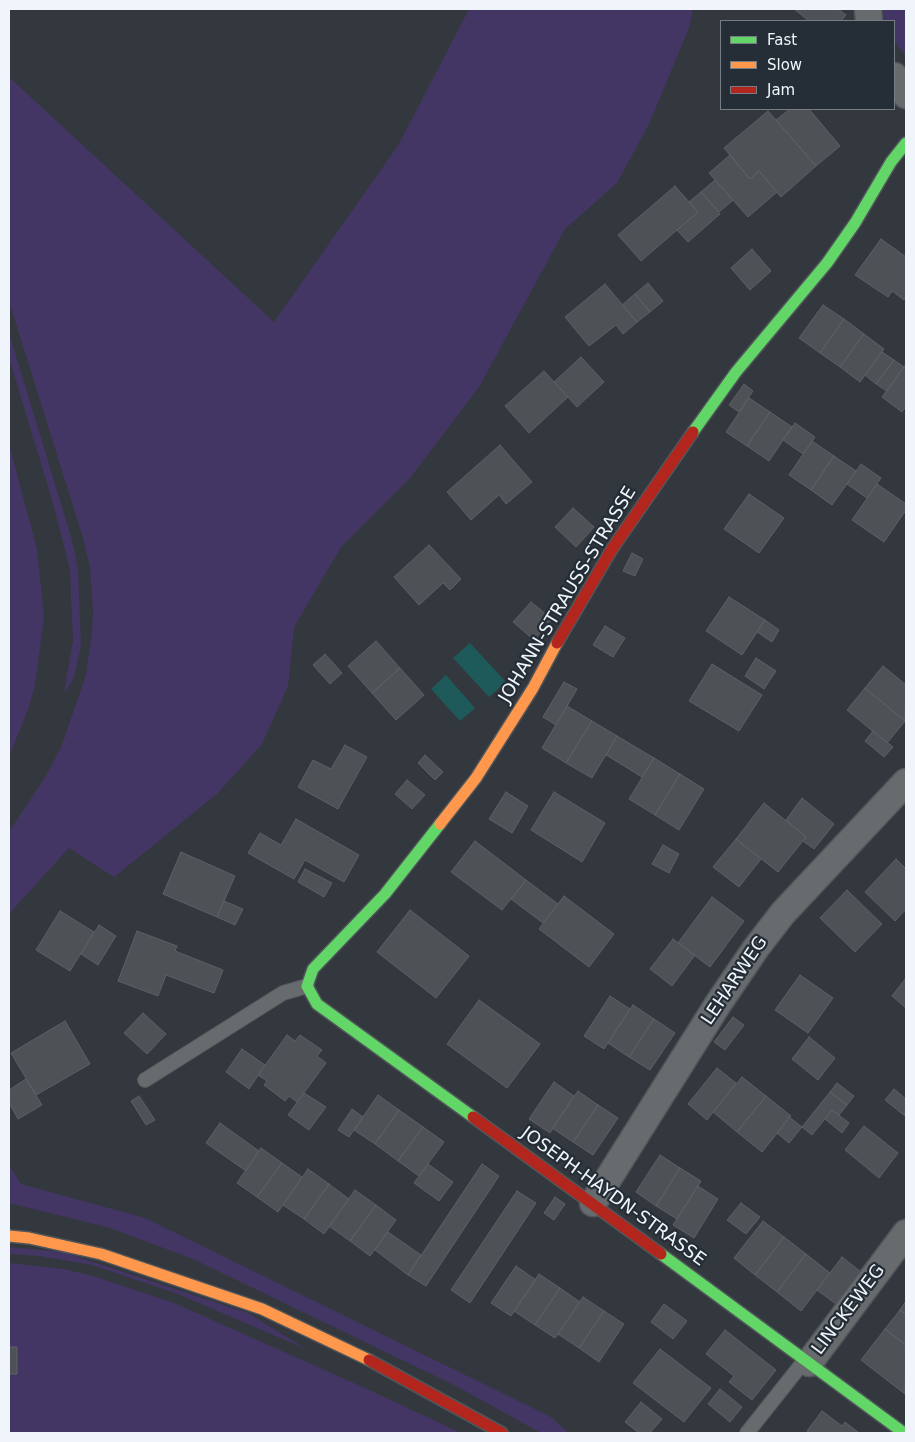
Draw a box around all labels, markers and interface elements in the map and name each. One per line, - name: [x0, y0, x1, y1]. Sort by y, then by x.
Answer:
- legend: [720, 20, 895, 110]
- text: Fast: [767, 31, 797, 49]
- text: Slow: [767, 56, 802, 74]
- text: Jam: [767, 81, 795, 99]
- street label: JOHANN-STRAUSS-STRASSE: [495, 483, 641, 707]
- street label: LEHARWEG: [697, 933, 773, 1029]
- street label: JOSEPH-HAYDN-STRASSE: [516, 1123, 710, 1271]
- street label: LINCKEWEG: [808, 1261, 890, 1359]

